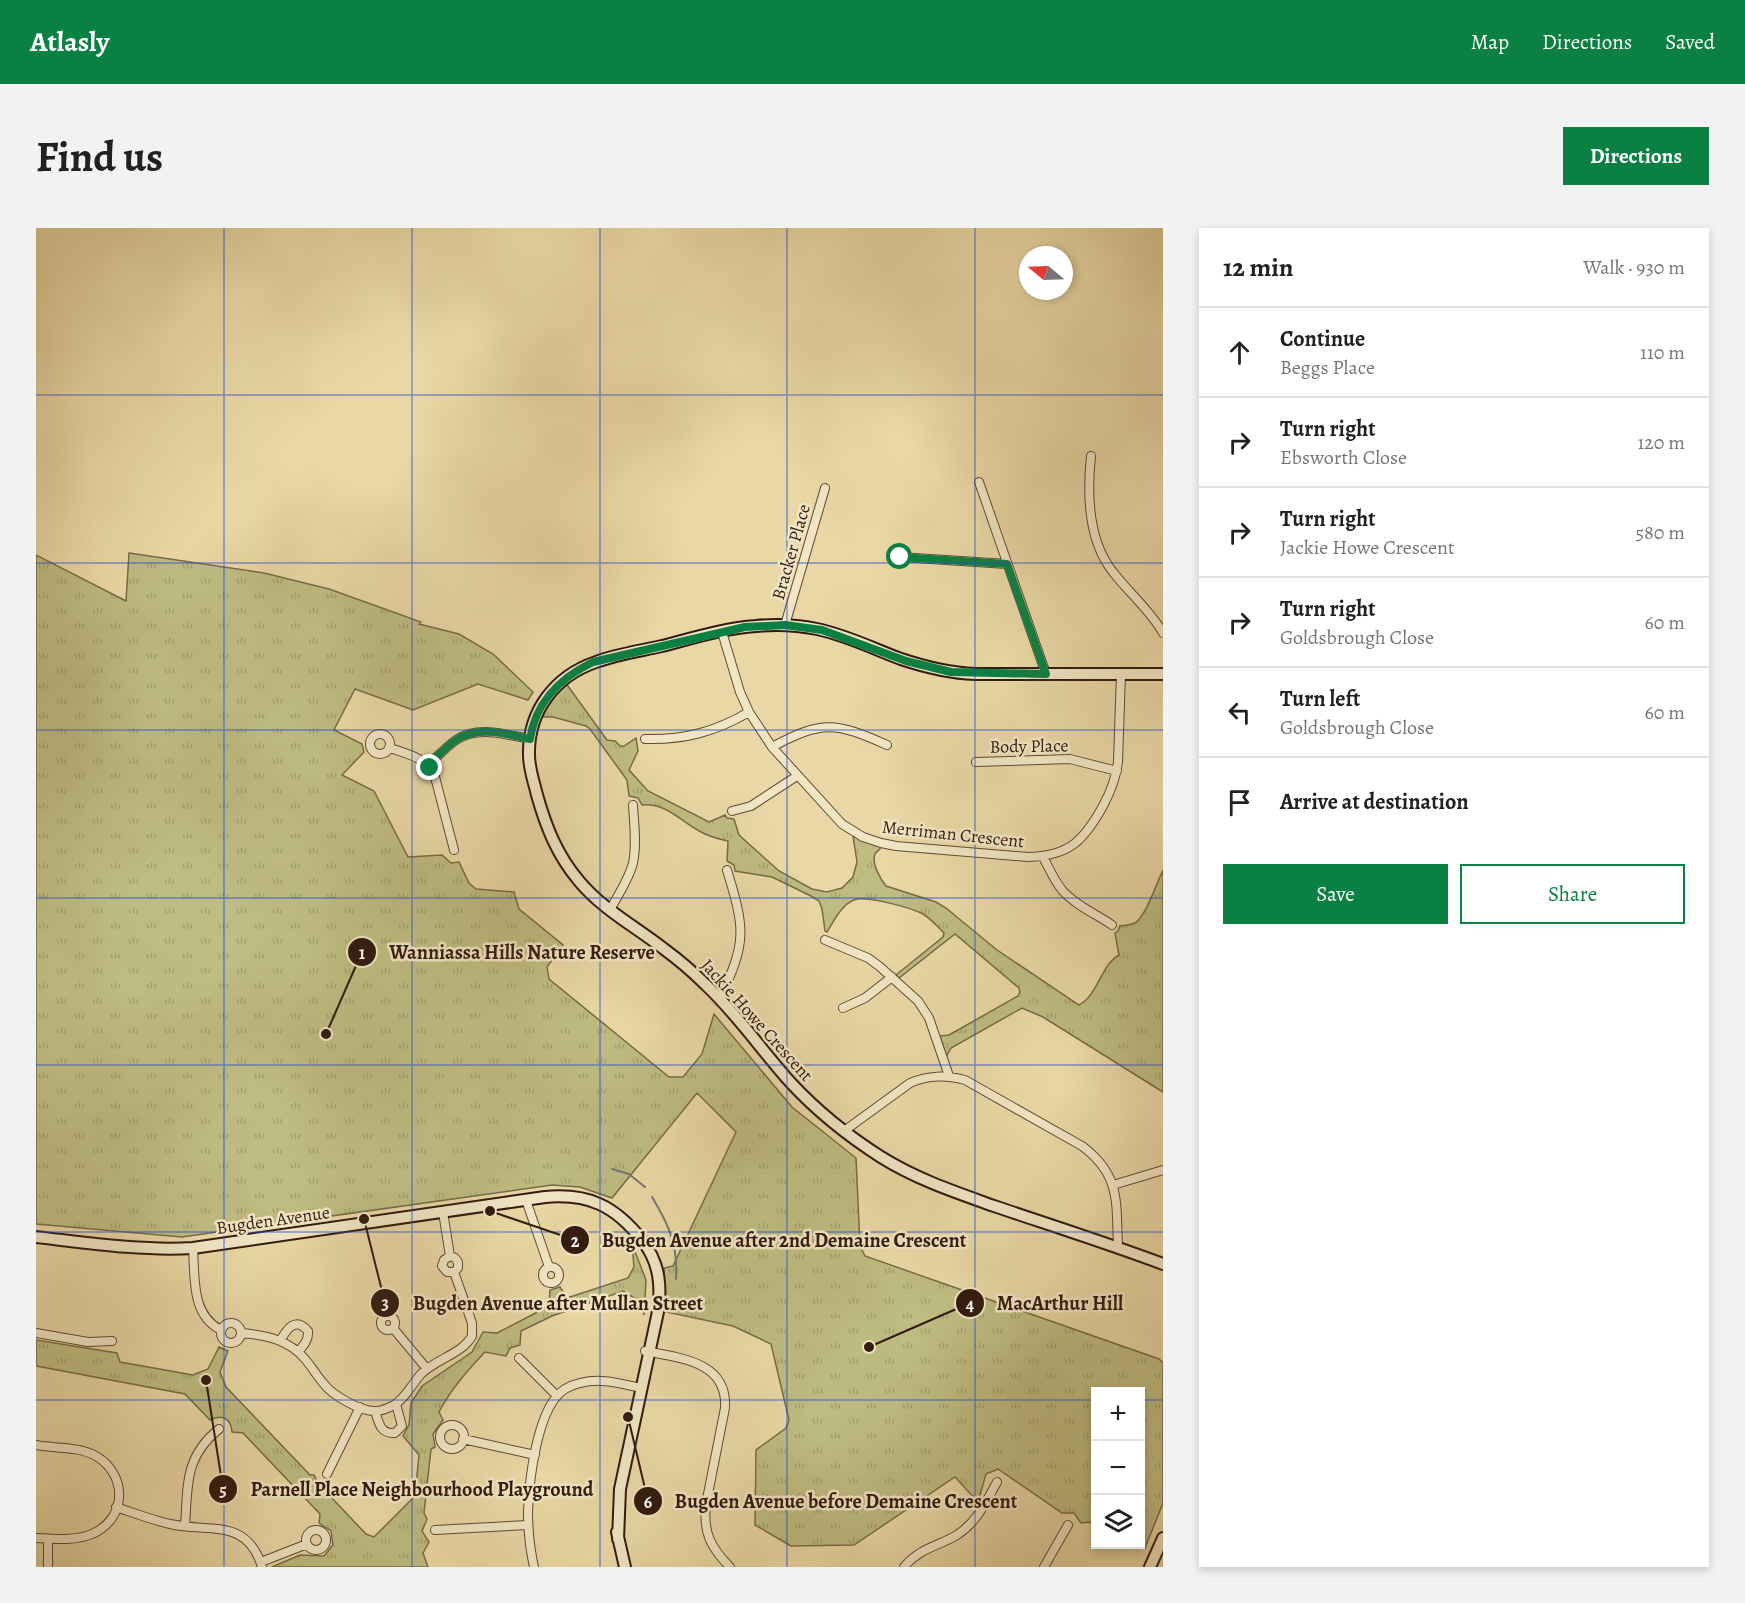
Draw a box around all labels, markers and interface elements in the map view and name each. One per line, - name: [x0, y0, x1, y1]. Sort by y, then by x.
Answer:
- text: Atlasly: [30, 23, 109, 61]
- text: Map: [1471, 28, 1509, 56]
- text: Directions: [1542, 28, 1632, 56]
- text: Saved: [1665, 28, 1715, 56]
- button: Directions: [1563, 127, 1709, 185]
- text: Find us: [36, 128, 163, 185]
- north arrow: [1019, 246, 1073, 300]
- text: 12 min: [1223, 250, 1293, 285]
- text: Walk · 930 m: [1583, 254, 1685, 281]
- text: Continue: [1280, 324, 1365, 354]
- icon: ahead: [1223, 336, 1256, 369]
- text: 110 m: [1640, 339, 1685, 366]
- text: Beggs Place: [1280, 354, 1375, 381]
- text: Turn right: [1280, 414, 1376, 444]
- icon: right: [1223, 426, 1256, 459]
- text: 120 m: [1637, 429, 1685, 456]
- text: Ebsworth Close: [1280, 444, 1407, 471]
- street label: Bracker Place: [766, 501, 816, 603]
- text: Turn right: [1280, 504, 1376, 534]
- icon: right: [1223, 516, 1256, 549]
- text: 580 m: [1635, 519, 1685, 546]
- text: Jackie Howe Crescent: [1280, 534, 1455, 561]
- route start: [886, 543, 912, 569]
- text: Turn right: [1280, 594, 1376, 624]
- icon: right: [1223, 606, 1256, 639]
- text: 60 m: [1645, 609, 1685, 636]
- text: Goldsbrough Close: [1280, 624, 1434, 651]
- text: Turn left: [1280, 684, 1360, 714]
- icon: left: [1223, 696, 1256, 729]
- text: 60 m: [1645, 699, 1685, 726]
- text: Goldsbrough Close: [1280, 714, 1434, 741]
- street label: Body Place: [989, 733, 1069, 759]
- route end: [416, 754, 442, 780]
- icon: arrive: [1223, 786, 1256, 819]
- text: Arrive at destination: [1280, 787, 1469, 817]
- street label: Merriman Crescent: [881, 815, 1025, 853]
- button: Save: [1223, 864, 1448, 924]
- button: Share: [1460, 864, 1685, 924]
- callout: Wanniassa Hills Nature Reserve: [347, 933, 667, 971]
- text: Wanniassa Hills Nature Reserve: [388, 939, 655, 966]
- text: 1: [359, 941, 366, 965]
- street label: Jackie Howe Crescent: [696, 954, 819, 1086]
- street label: Bugden Avenue: [215, 1200, 331, 1240]
- callout: Bugden Avenue after 2nd Demaine Crescent: [560, 1221, 979, 1259]
- text: Bugden Avenue after 2nd Demaine Crescent: [602, 1227, 967, 1254]
- text: 2: [571, 1229, 580, 1253]
- callout: Bugden Avenue after Mullan Street: [370, 1284, 715, 1322]
- callout: MacArthur Hill: [955, 1284, 1135, 1322]
- text: Bugden Avenue after Mullan Street: [413, 1290, 704, 1317]
- text: MacArthur Hill: [997, 1290, 1124, 1317]
- text: 3: [381, 1291, 389, 1315]
- text: 4: [966, 1292, 975, 1316]
- map controls: [1091, 1387, 1145, 1549]
- button: +: [1091, 1387, 1145, 1441]
- button: −: [1091, 1441, 1145, 1495]
- callout: Parnell Place Neighbourhood Playground: [208, 1470, 605, 1508]
- text: Parnell Place Neighbourhood Playground: [251, 1476, 594, 1503]
- text: 5: [219, 1478, 227, 1502]
- callout: Bugden Avenue before Demaine Crescent: [633, 1482, 1030, 1520]
- text: Bugden Avenue before Demaine Crescent: [675, 1488, 1018, 1515]
- text: 6: [644, 1490, 652, 1514]
- button: layers: [1091, 1495, 1145, 1549]

